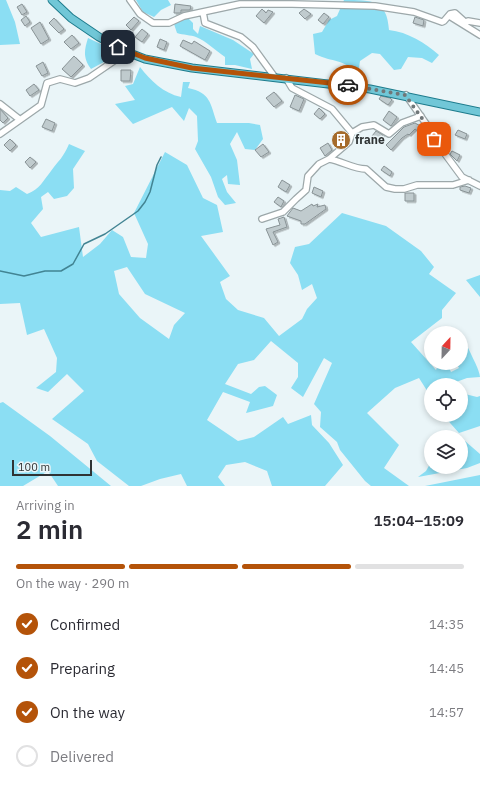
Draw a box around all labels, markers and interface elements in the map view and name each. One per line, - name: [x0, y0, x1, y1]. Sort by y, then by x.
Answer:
- pin: [101, 30, 135, 64]
- icon: home: [107, 36, 129, 58]
- courier: [328, 65, 368, 105]
- icon: car: [337, 74, 359, 96]
- pin: [417, 122, 451, 156]
- icon: bag: [423, 128, 445, 150]
- building icon: frane: [330, 129, 352, 151]
- place label: frane: [355, 132, 385, 147]
- north arrow: [424, 326, 468, 370]
- map controls: [424, 326, 468, 474]
- button: locate: [424, 378, 468, 422]
- button: layers: [424, 430, 468, 474]
- scale bar: [12, 458, 92, 477]
- text: 100 m: [18, 460, 50, 474]
- text: Arriving in: [16, 497, 75, 514]
- text: 15:04–15:09: [374, 511, 464, 530]
- text: 2 min: [16, 512, 83, 546]
- text: On the way · 290 m: [16, 575, 129, 592]
- icon: check: [16, 613, 38, 635]
- text: Confirmed: [50, 615, 120, 634]
- text: 14:35: [429, 616, 464, 633]
- icon: check: [16, 657, 38, 679]
- text: Preparing: [50, 659, 115, 678]
- text: 14:45: [429, 660, 464, 677]
- icon: check: [16, 701, 38, 723]
- text: On the way: [50, 703, 125, 722]
- text: 14:57: [429, 704, 464, 721]
- text: Delivered: [50, 747, 114, 766]

